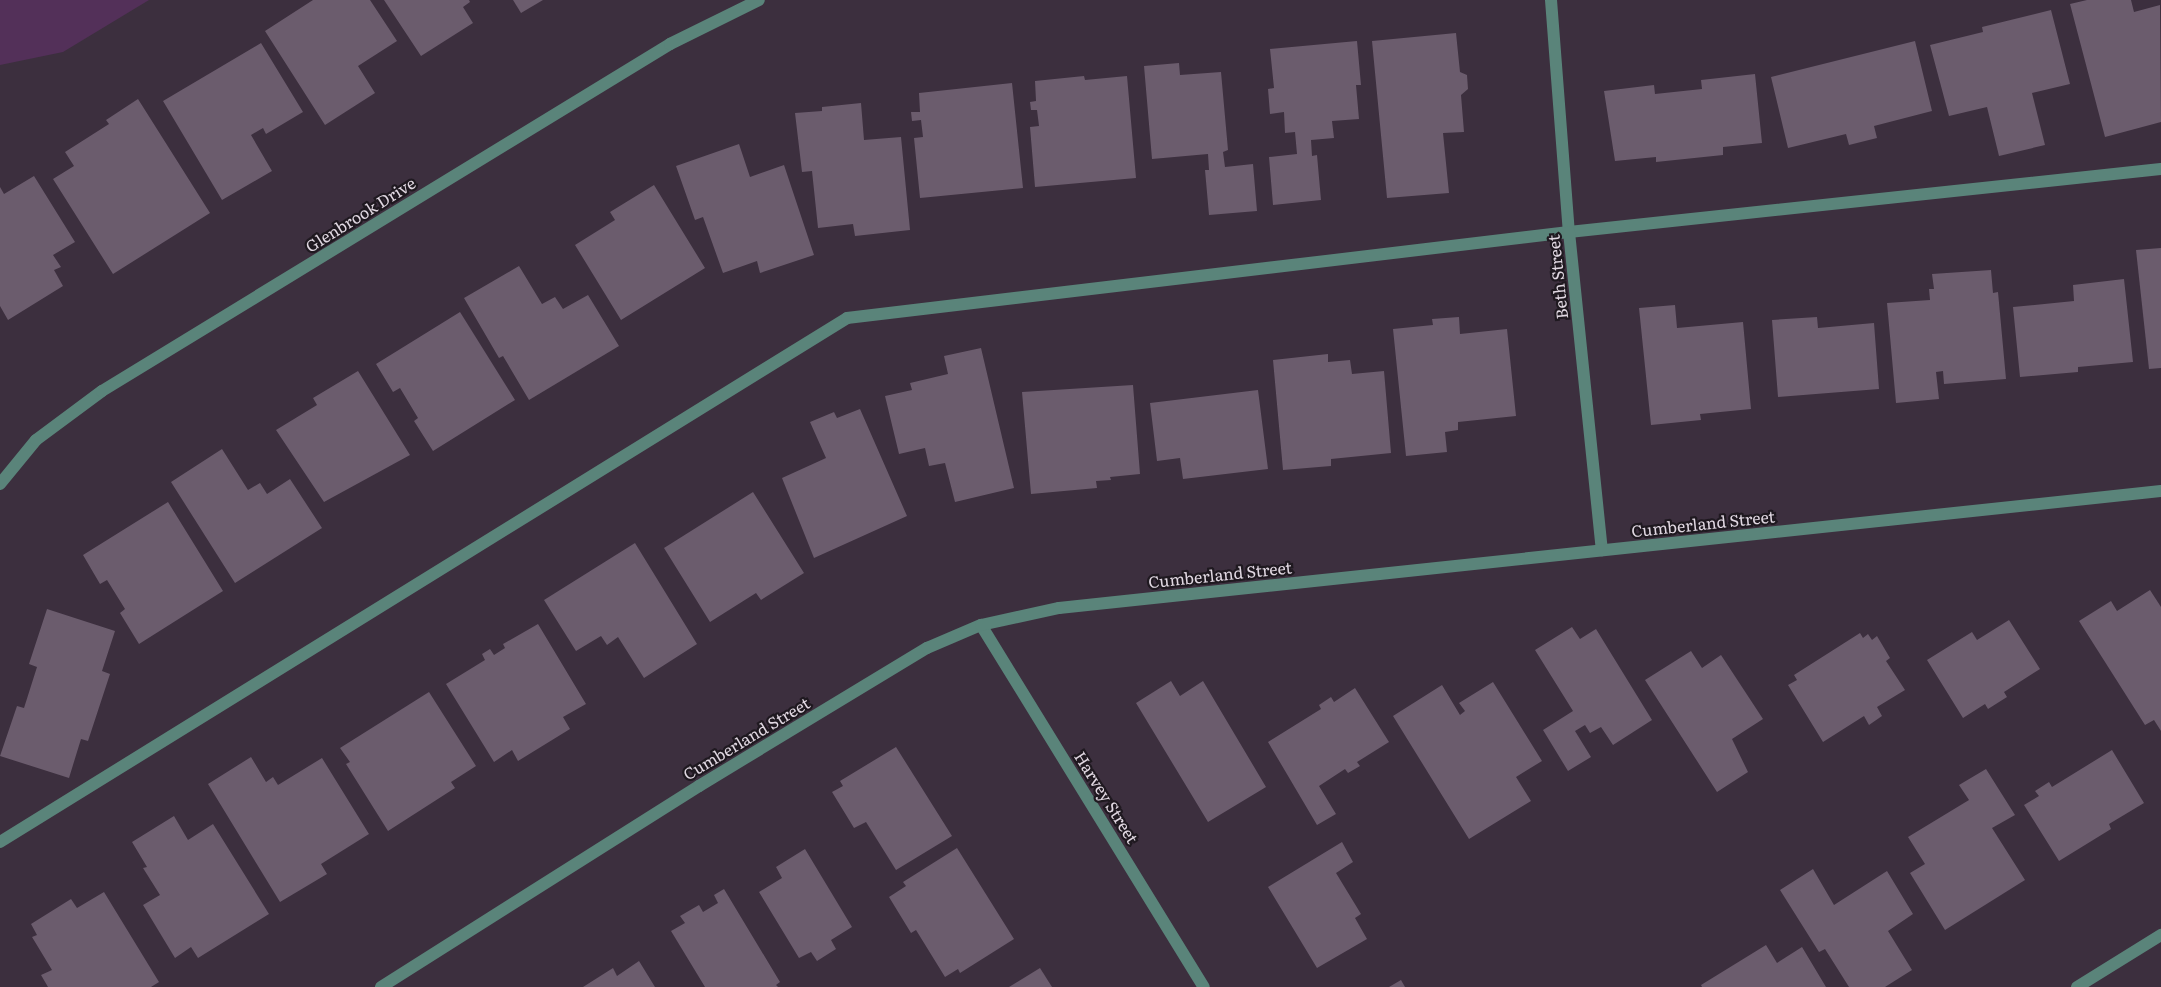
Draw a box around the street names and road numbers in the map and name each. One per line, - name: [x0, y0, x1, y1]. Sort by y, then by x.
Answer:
- street label: Glenbrook Drive: [302, 172, 418, 256]
- street label: Beth Street: [1543, 234, 1571, 320]
- street label: Cumberland Street: [1630, 506, 1776, 540]
- street label: Cumberland Street: [1147, 557, 1293, 591]
- street label: Cumberland Street: [679, 693, 813, 783]
- street label: Harvey Street: [1071, 747, 1143, 847]

